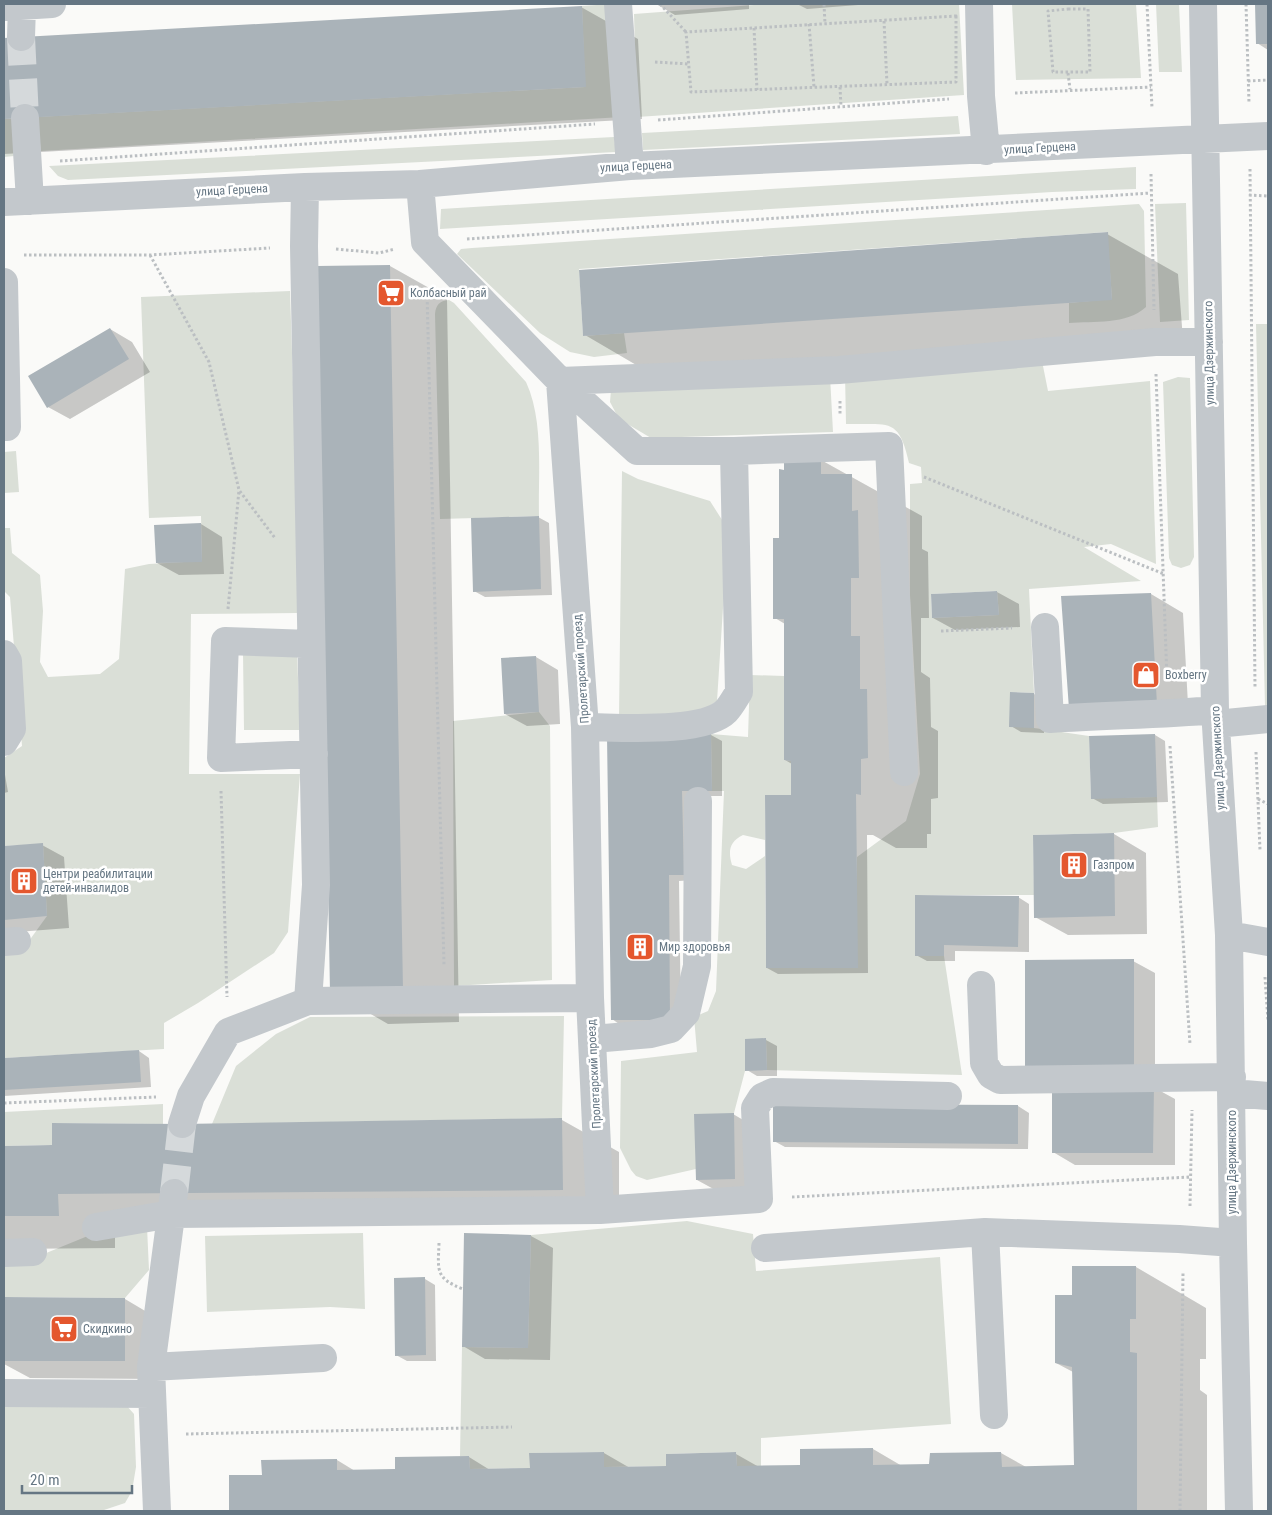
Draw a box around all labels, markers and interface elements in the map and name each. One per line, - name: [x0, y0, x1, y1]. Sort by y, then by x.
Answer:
- street label: улица Герцена: [1004, 139, 1076, 157]
- street label: улица Герцена: [600, 157, 672, 175]
- street label: улица Герцена: [196, 181, 268, 199]
- supermarket icon: Колбасный рай: [376, 278, 406, 308]
- place label: Колбасный рай: [410, 286, 487, 300]
- street label: улица Дзержинского: [1201, 301, 1217, 405]
- street label: Пролетарский проезд: [570, 613, 592, 724]
- shop icon: Boxberry: [1131, 660, 1161, 690]
- place label: Boxberry: [1165, 668, 1207, 682]
- street label: улица Дзержинского: [1208, 706, 1228, 810]
- building icon: Газпром: [1059, 850, 1089, 880]
- place label: Газпром: [1093, 858, 1135, 872]
- building icon: Центри реабилитации детей-инвалидов: [9, 866, 39, 896]
- place label: Центри реабилитации детей-инвалидов: [43, 867, 153, 895]
- building icon: Мир здоровья: [625, 932, 655, 962]
- place label: Мир здоровья: [659, 940, 730, 954]
- street label: Пролетарский проезд: [584, 1018, 604, 1129]
- street label: улица Дзержинского: [1225, 1110, 1239, 1214]
- supermarket icon: Скидкино: [49, 1314, 79, 1344]
- place label: Скидкино: [83, 1322, 132, 1336]
- scale bar: [22, 1462, 132, 1494]
- text: 20 m: [30, 1471, 60, 1489]

